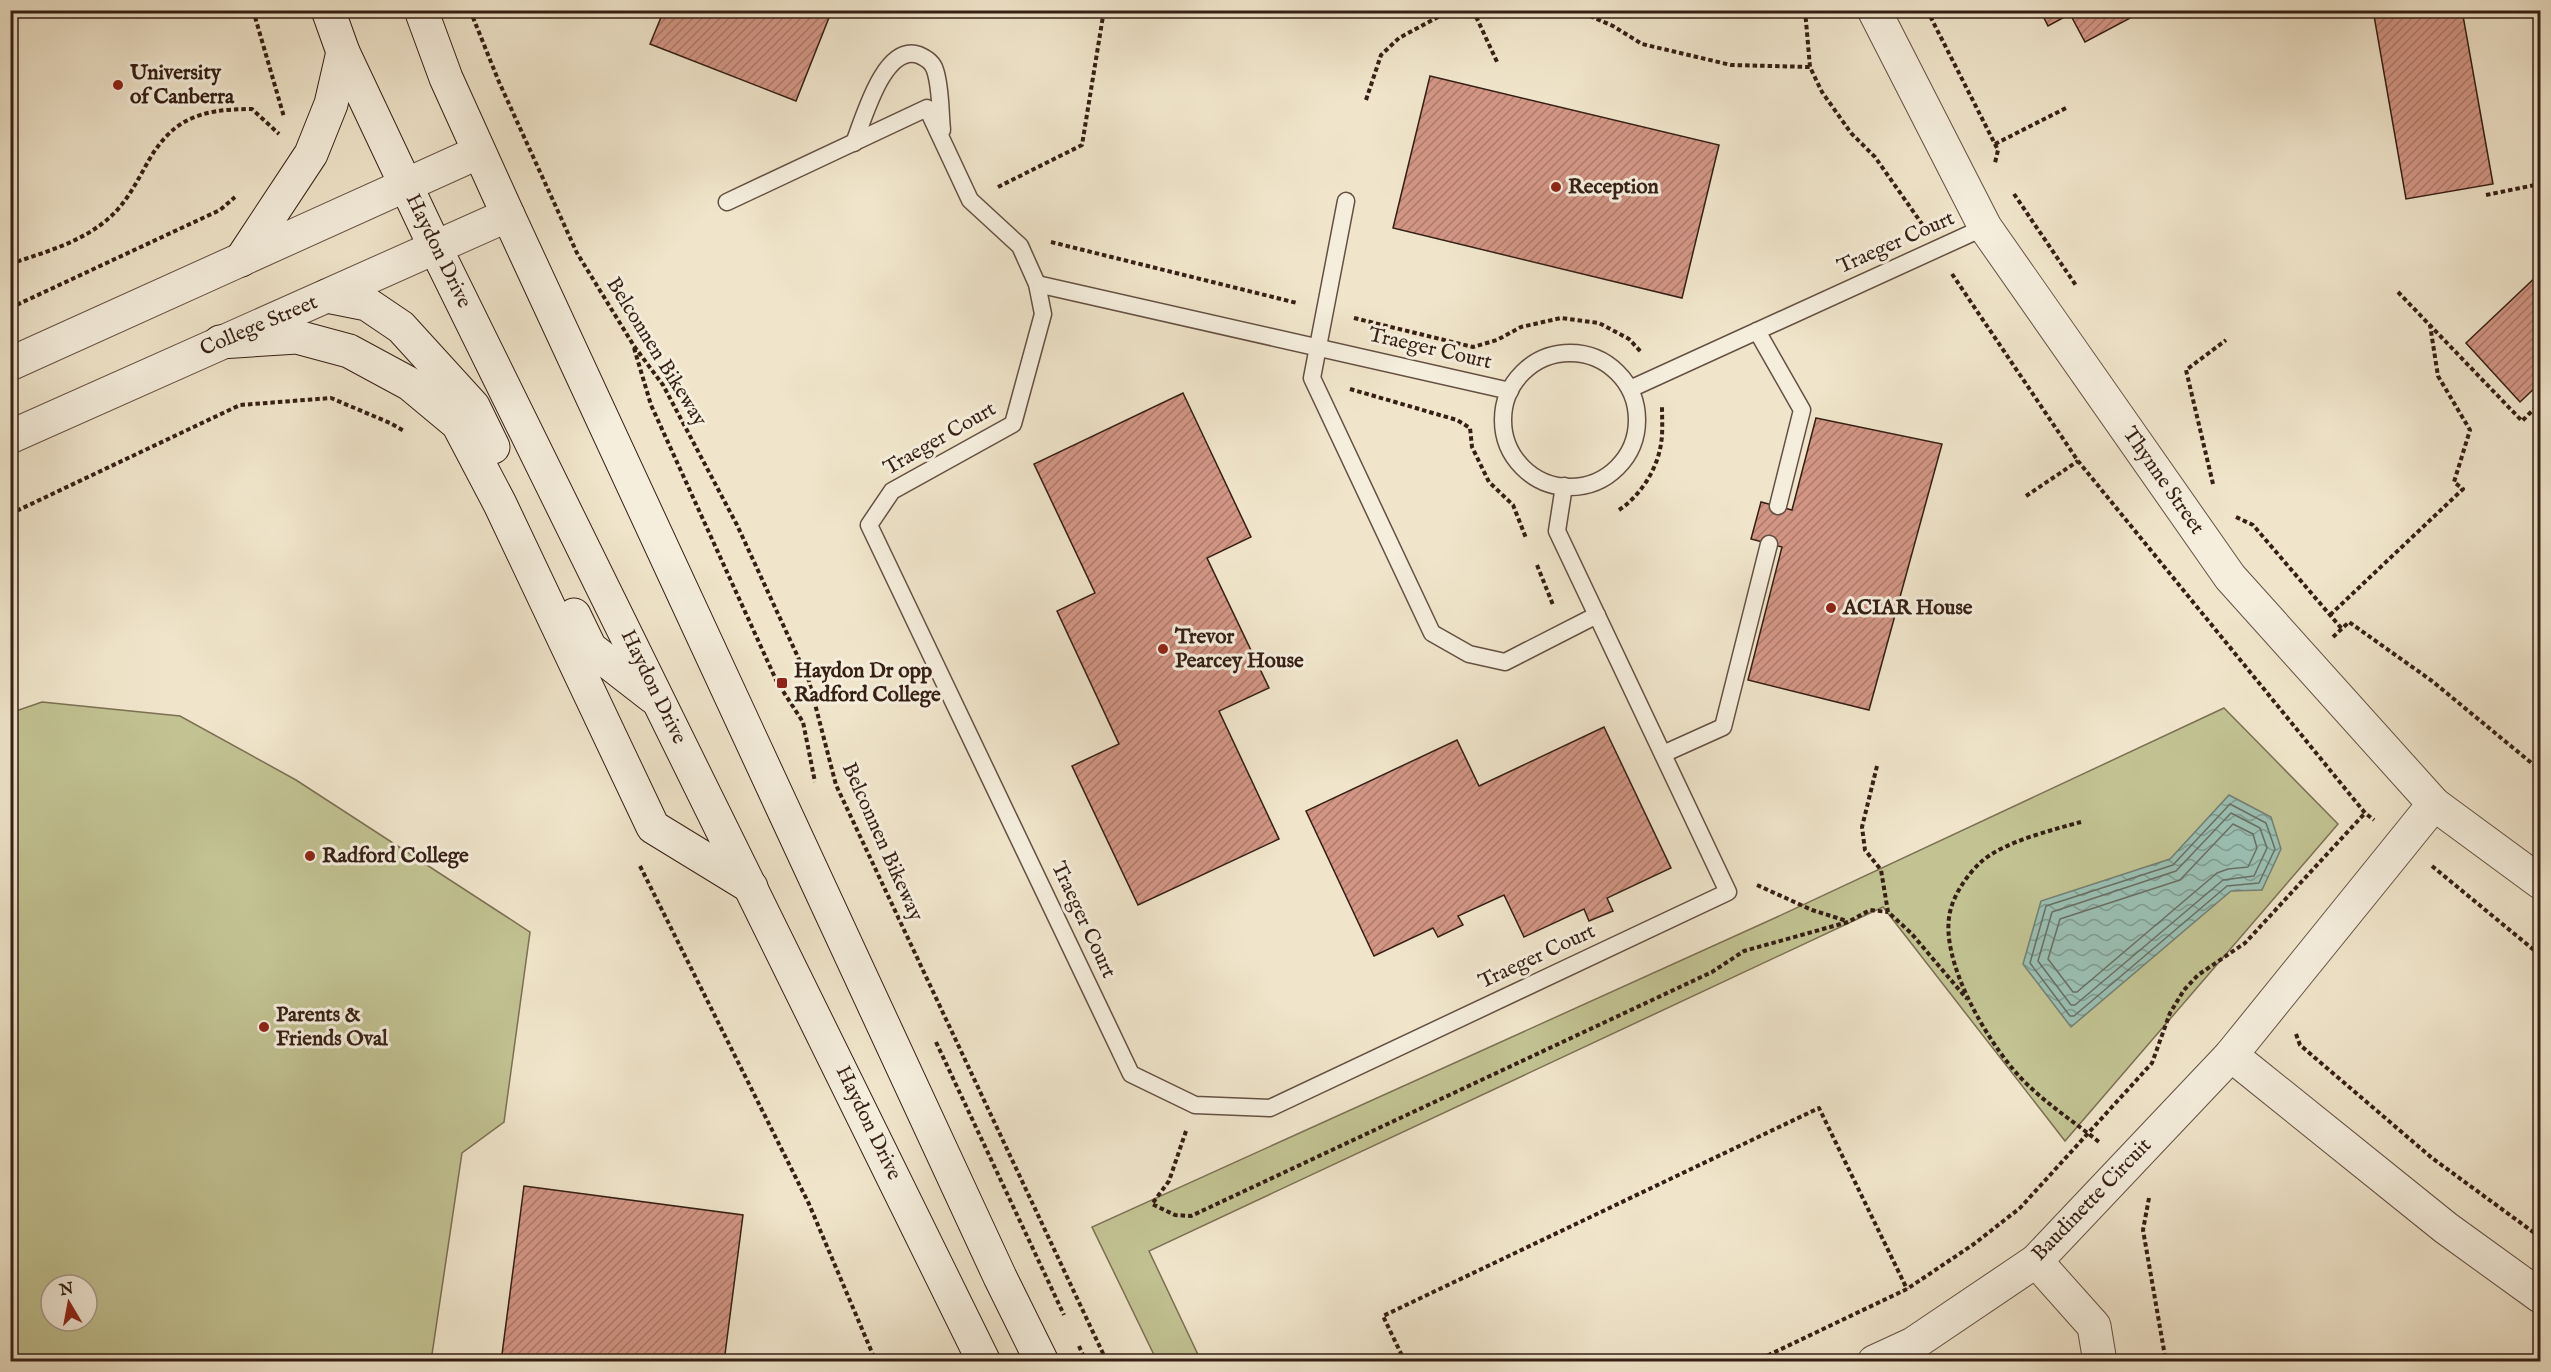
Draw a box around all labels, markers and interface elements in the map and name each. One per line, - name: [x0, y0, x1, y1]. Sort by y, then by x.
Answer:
- place label: University of Canberra: [129, 60, 235, 111]
- marker: University of Canberra: [111, 78, 125, 92]
- place label: Reception: [1568, 174, 1659, 201]
- marker: Reception: [1549, 180, 1563, 194]
- street label: Haydon Drive: [399, 189, 477, 313]
- street label: Traeger Court: [1833, 205, 1959, 281]
- street label: Belconnen Bikeway: [599, 273, 713, 432]
- street label: College Street: [196, 289, 322, 363]
- street label: Traeger Court: [1366, 322, 1494, 376]
- street label: Traeger Court: [879, 396, 1001, 482]
- street label: Thynne Street: [2116, 422, 2210, 540]
- place label: ACIAR House: [1842, 595, 1973, 622]
- marker: ACIAR House: [1824, 601, 1838, 615]
- place label: Trevor Pearcey House: [1174, 624, 1304, 675]
- street label: Haydon Drive: [614, 625, 692, 749]
- marker: Trevor Pearcey House: [1156, 642, 1170, 656]
- place label: Haydon Dr opp Radford College: [794, 658, 941, 709]
- marker: Haydon Dr opp Radford College: [775, 676, 789, 690]
- street label: Belconnen Bikeway: [835, 759, 929, 926]
- place label: Radford College: [322, 843, 469, 870]
- marker: Radford College: [303, 849, 317, 863]
- street label: Traeger Court: [1044, 857, 1122, 983]
- street label: Traeger Court: [1474, 918, 1600, 996]
- place label: Parents & Friends Oval: [276, 1002, 389, 1053]
- marker: Parents & Friends Oval: [257, 1020, 271, 1034]
- street label: Haydon Drive: [829, 1061, 907, 1185]
- street label: Baudinette Circuit: [2026, 1133, 2158, 1267]
- north arrow: [39, 1273, 99, 1333]
- text: N: [57, 1279, 75, 1301]

